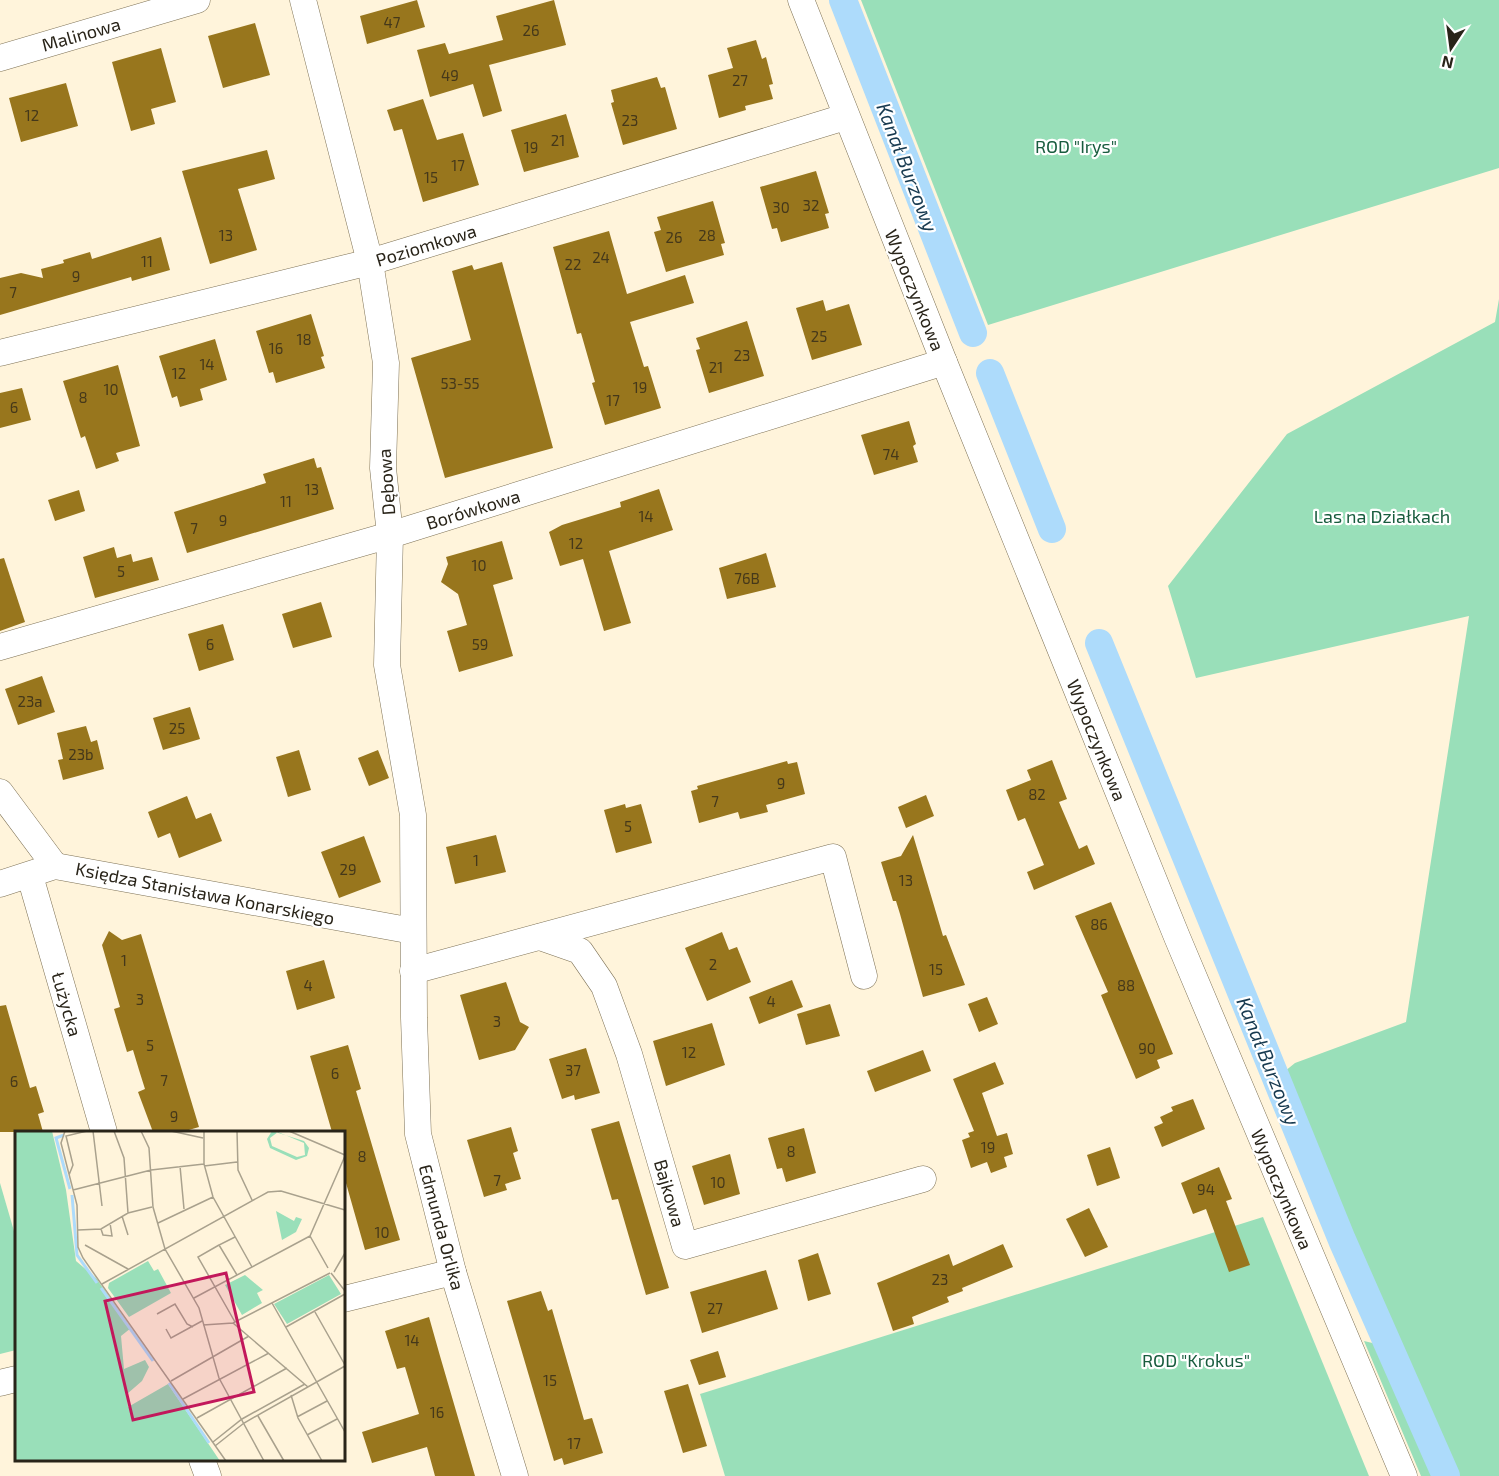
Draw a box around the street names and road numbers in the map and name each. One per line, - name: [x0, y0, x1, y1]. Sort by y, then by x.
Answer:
- street label: Malinowa: [39, 12, 123, 56]
- street label: Poziomkowa: [373, 219, 479, 271]
- street label: Wypoczynkowa: [881, 226, 949, 354]
- street label: Dębowa: [373, 448, 399, 516]
- street label: Borówkowa: [423, 484, 523, 534]
- street label: Wypoczynkowa: [1063, 676, 1131, 804]
- street label: Księdza Stanisława Konarskiego: [74, 857, 336, 929]
- street label: Łużycka: [47, 969, 87, 1039]
- street label: Wypoczynkowa: [1247, 1125, 1317, 1253]
- street label: Bajkowa: [650, 1157, 690, 1229]
- street label: Edmunda Orlika: [415, 1162, 469, 1292]

